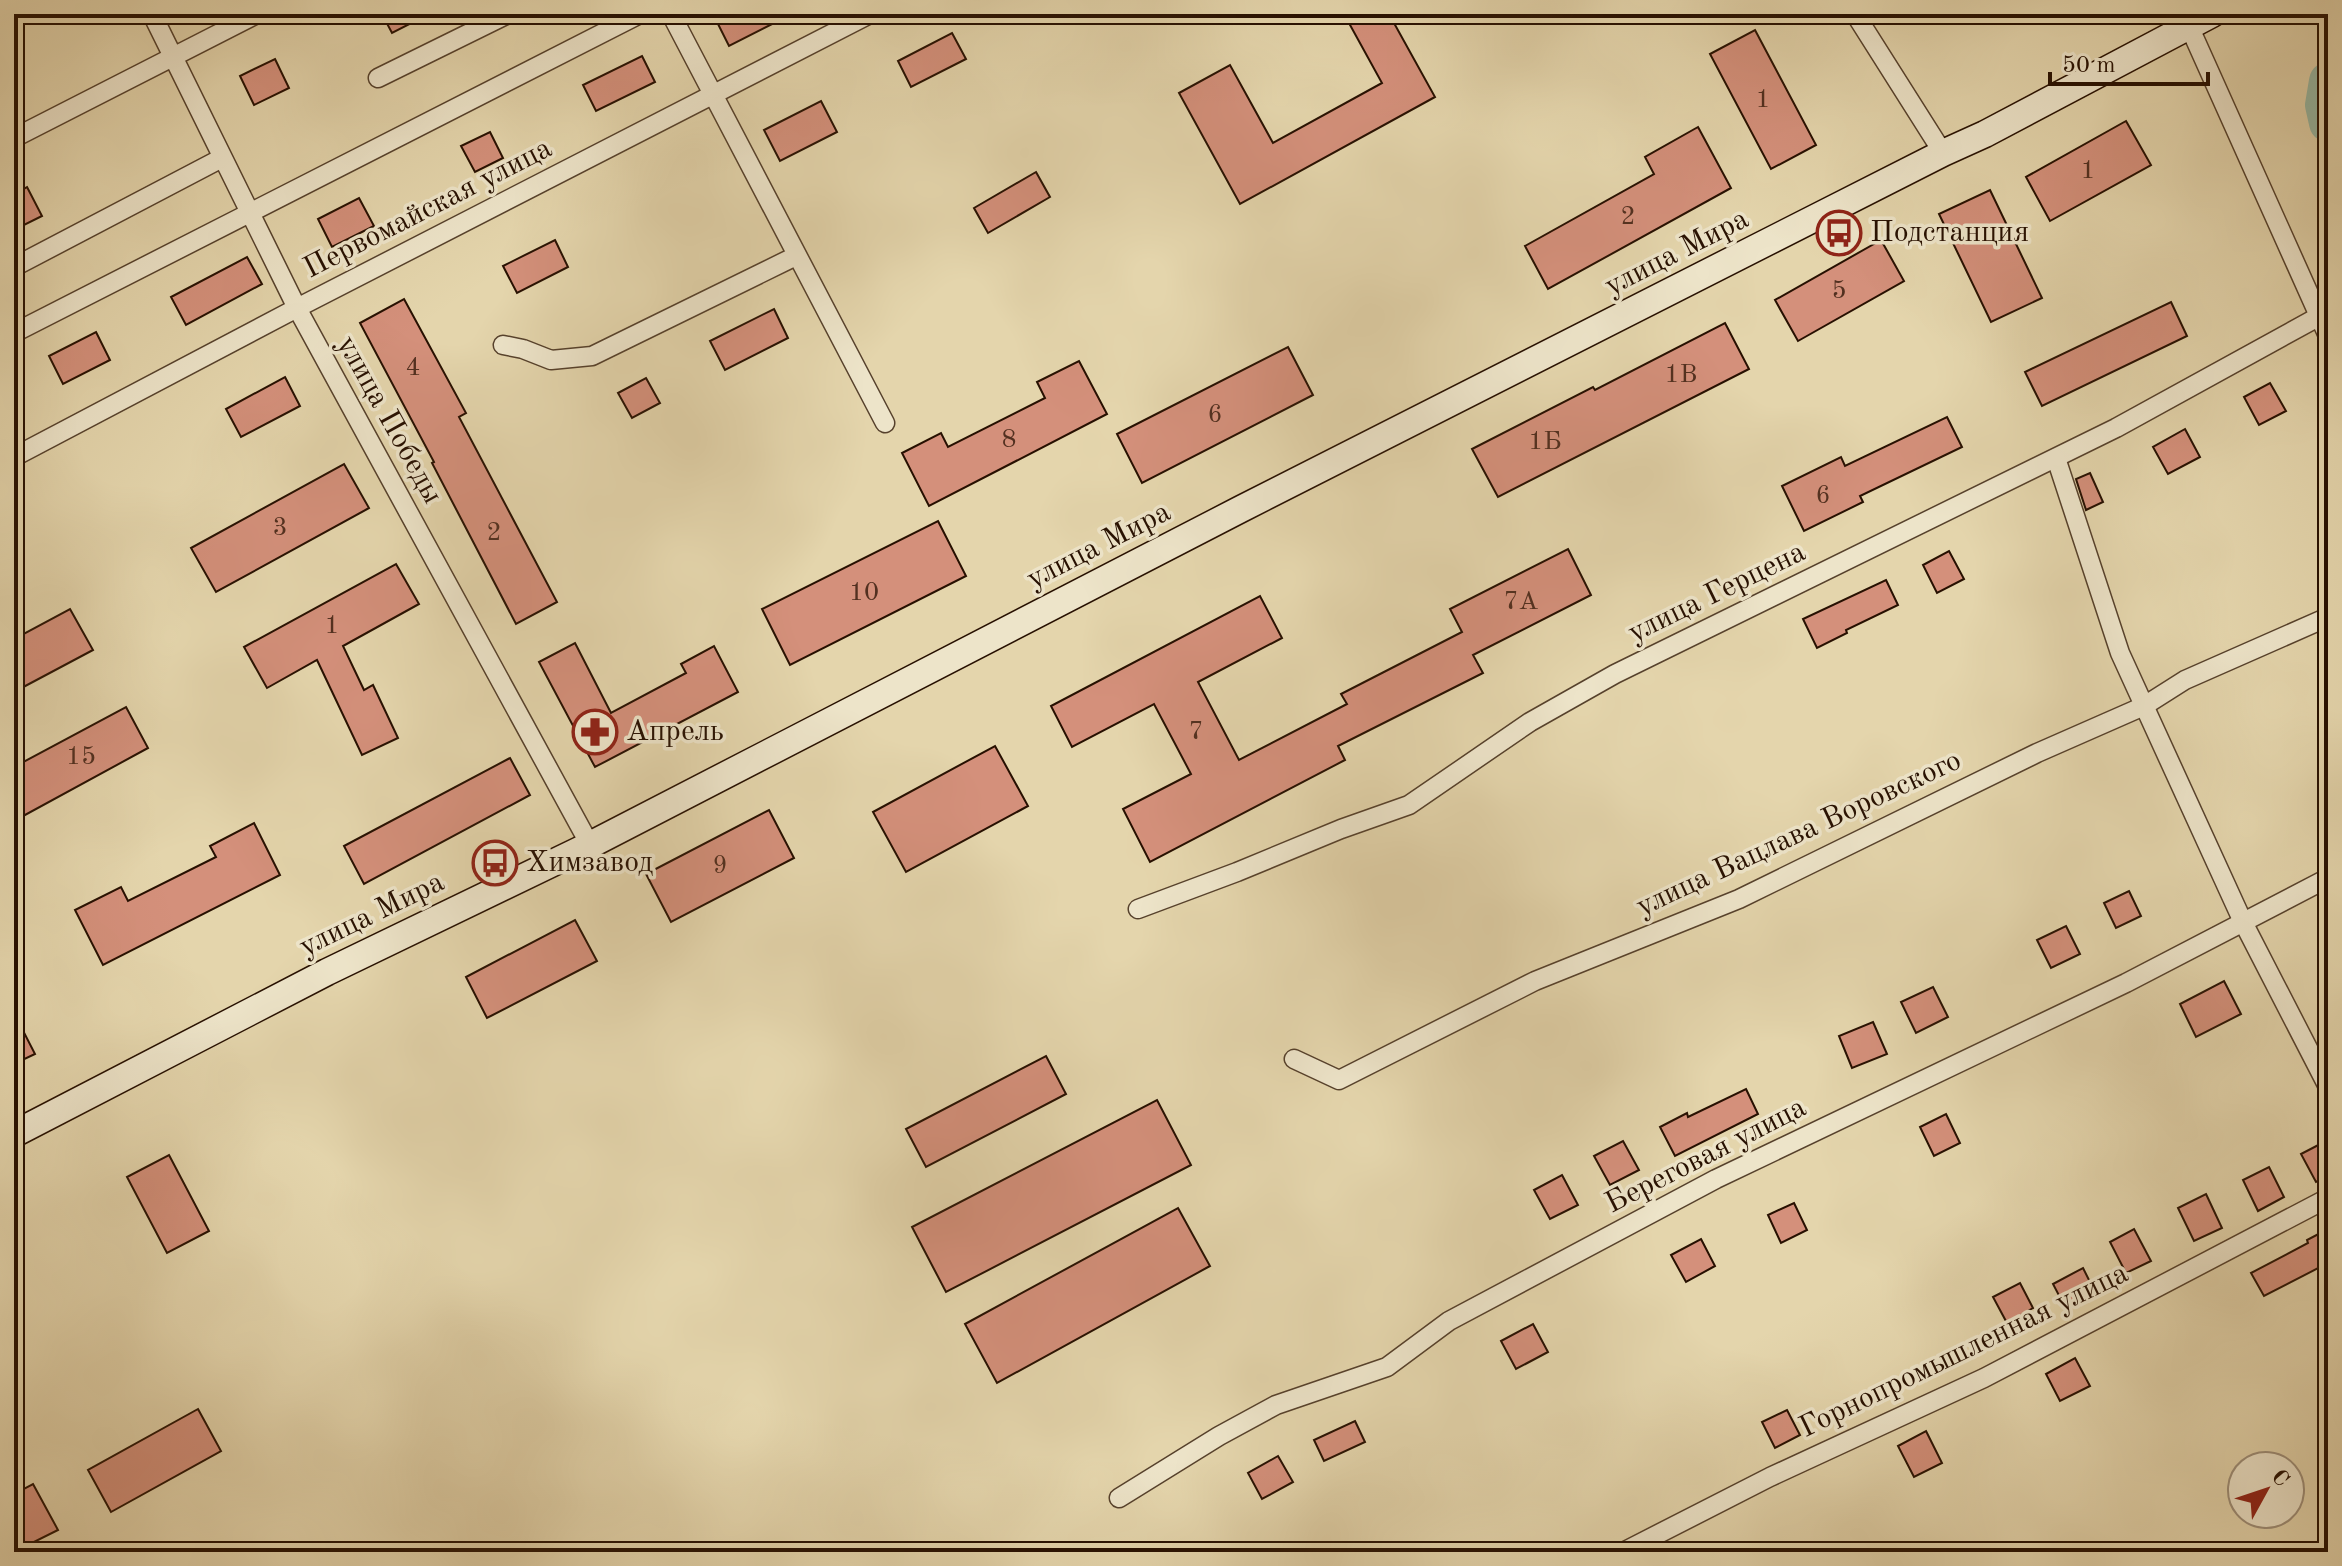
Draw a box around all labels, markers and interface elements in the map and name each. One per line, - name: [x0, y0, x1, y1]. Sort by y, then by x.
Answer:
- scale bar: [2050, 36, 2208, 86]
- text: 50 m: [2062, 54, 2116, 78]
- house number: 1: [1755, 87, 1771, 113]
- street label: Первомайская улица: [299, 133, 557, 285]
- house number: 1: [2080, 158, 2096, 184]
- street label: улица Мира: [1600, 204, 1754, 302]
- house number: 2: [1620, 204, 1636, 230]
- bus stop icon: Подстанция: [1815, 209, 1863, 257]
- place label: Подстанция: [1870, 218, 2029, 248]
- house number: 5: [1831, 278, 1847, 304]
- street label: улица Победы: [331, 331, 447, 509]
- house number: 4: [405, 355, 421, 381]
- house number: 1В: [1664, 362, 1698, 388]
- house number: 6: [1207, 402, 1223, 428]
- house number: 8: [1001, 427, 1017, 453]
- house number: 1Б: [1528, 429, 1562, 455]
- house number: 6: [1815, 483, 1831, 509]
- street label: улица Мира: [1022, 497, 1176, 595]
- house number: 3: [272, 515, 288, 541]
- house number: 2: [486, 520, 502, 546]
- street label: улица Герцена: [1624, 537, 1811, 649]
- house number: 10: [849, 580, 879, 606]
- house number: 7А: [1504, 589, 1539, 615]
- house number: 1: [324, 613, 340, 639]
- pharmacy icon: Апрель: [571, 708, 619, 756]
- place label: Апрель: [626, 717, 724, 747]
- house number: 7: [1188, 719, 1204, 745]
- house number: 15: [66, 744, 96, 770]
- street label: улица Вацлава Воровского: [1632, 745, 1966, 923]
- bus stop icon: Химзавод: [471, 839, 519, 887]
- place label: Химзавод: [526, 848, 653, 878]
- house number: 9: [712, 853, 728, 879]
- street label: улица Мира: [295, 867, 449, 963]
- street label: Береговая улица: [1601, 1092, 1811, 1219]
- street label: Горнопромышленная улица: [1795, 1258, 2133, 1444]
- north arrow: [2226, 1450, 2306, 1530]
- text: С: [2267, 1466, 2293, 1491]

